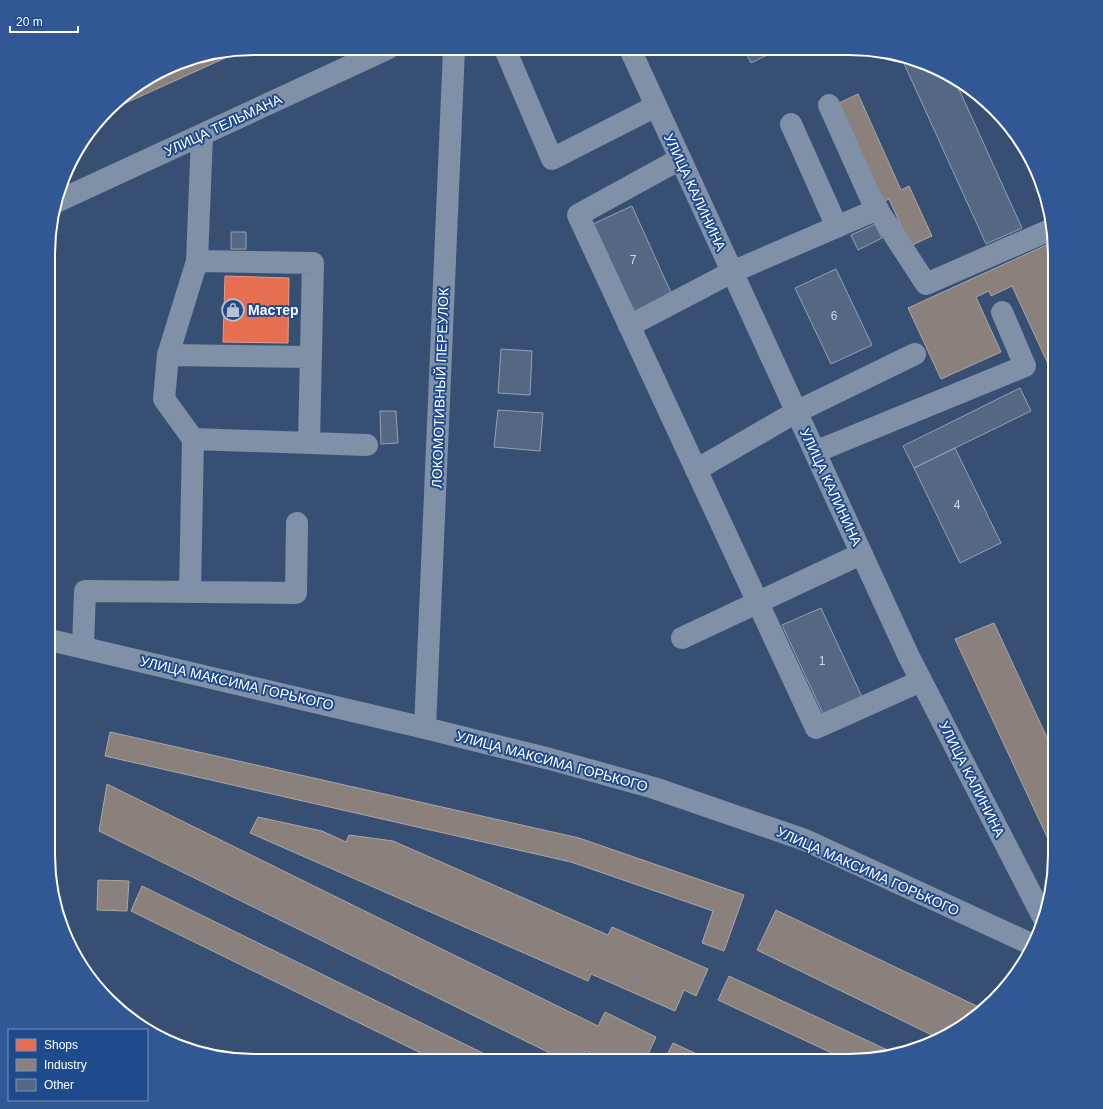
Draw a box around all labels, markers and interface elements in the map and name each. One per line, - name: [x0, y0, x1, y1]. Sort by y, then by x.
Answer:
- scale bar: [10, 8, 78, 34]
- text: 20 m: [16, 15, 43, 29]
- street label: УЛИЦА ТЕЛЬМАНА: [162, 90, 285, 159]
- street label: УЛИЦА КАЛИНИНА: [661, 131, 730, 254]
- house number: 7: [630, 253, 637, 267]
- street label: ЛОКОМОТИВНЫЙ ПЕРЕУЛОК: [428, 287, 452, 489]
- shop icon: Мастер: [220, 297, 246, 323]
- place label: Мастер: [248, 302, 299, 318]
- house number: 6: [831, 309, 838, 323]
- street label: УЛИЦА КАЛИНИНА: [797, 426, 866, 549]
- house number: 4: [954, 498, 961, 512]
- street label: УЛИЦА МАКСИМА ГОРЬКОГО: [139, 653, 335, 713]
- house number: 1: [819, 654, 826, 668]
- street label: УЛИЦА КАЛИНИНА: [936, 718, 1008, 840]
- street label: УЛИЦА МАКСИМА ГОРЬКОГО: [454, 728, 650, 794]
- street label: УЛИЦА МАКСИМА ГОРЬКОГО: [774, 823, 962, 919]
- legend: [8, 1029, 148, 1101]
- text: Shops: [44, 1038, 78, 1052]
- text: Industry: [44, 1058, 87, 1072]
- text: Other: [44, 1078, 74, 1092]

